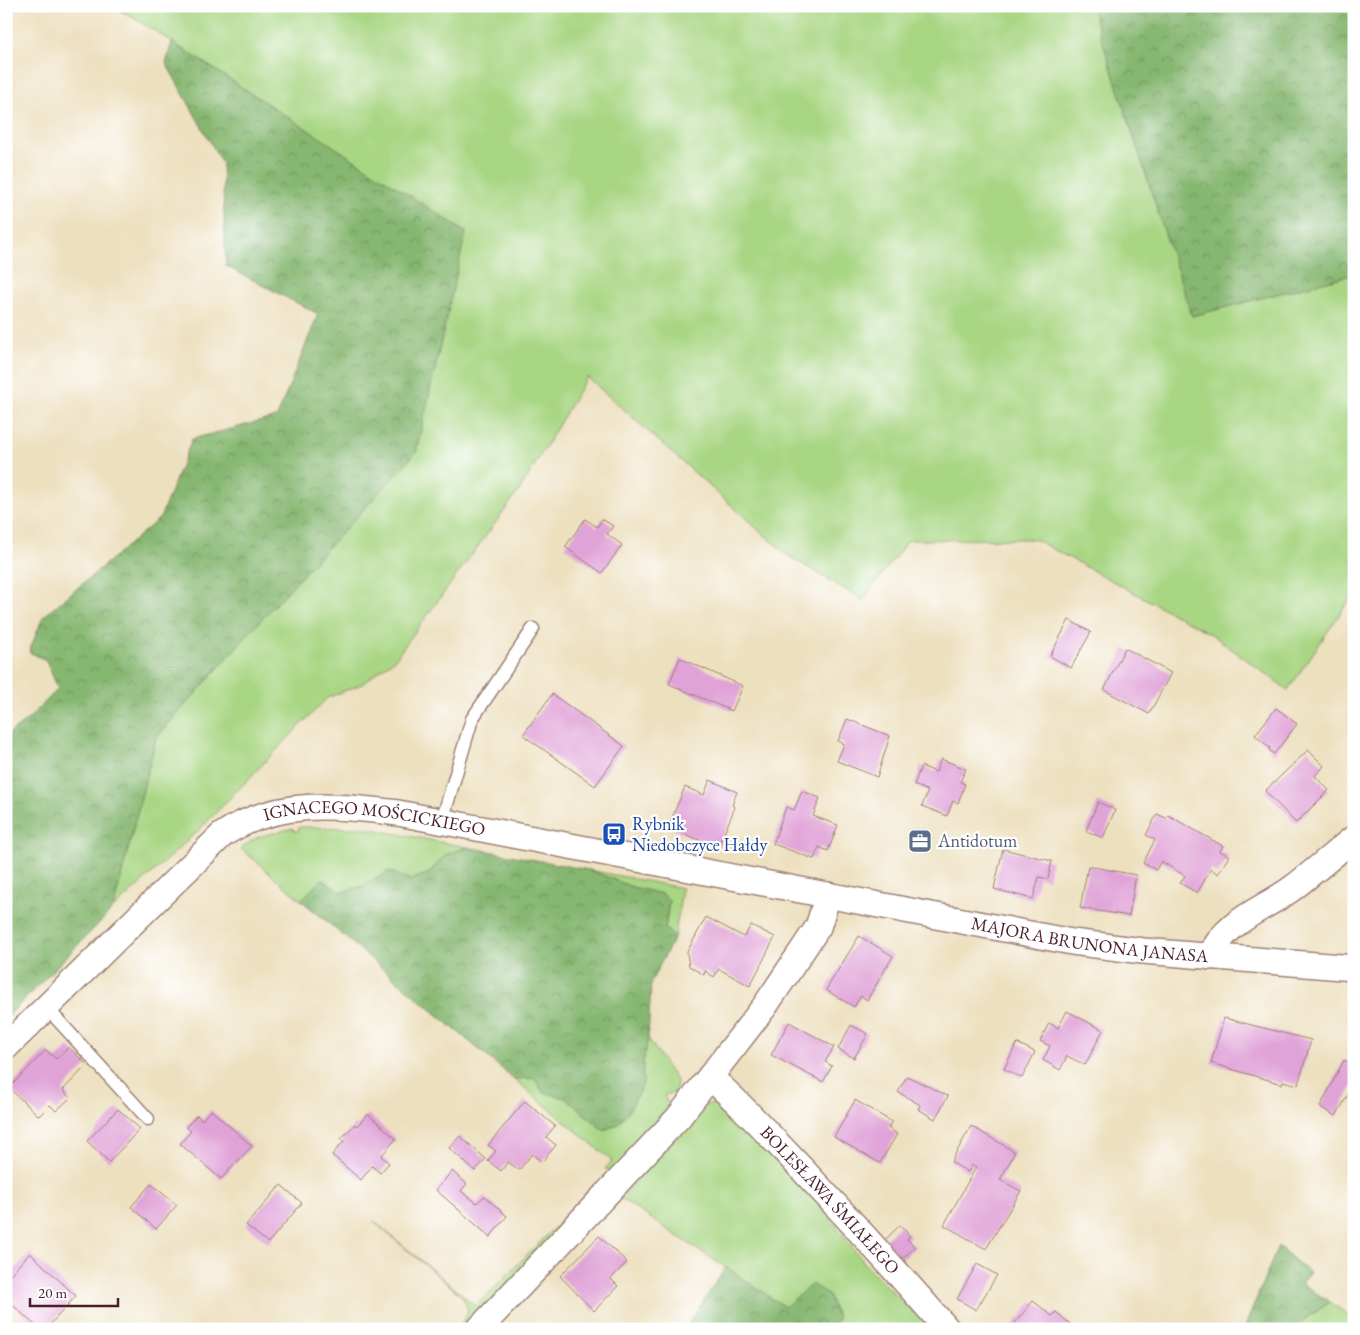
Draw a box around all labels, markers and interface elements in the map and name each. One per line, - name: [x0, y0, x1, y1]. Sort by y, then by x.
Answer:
- street label: IGNACEGO MOŚCICKIEGO: [260, 795, 487, 840]
- place label: Rybnik Niedobczyce Hałdy: [632, 812, 767, 856]
- bus stop icon: Rybnik Niedobczyce Hałdy: [601, 821, 627, 847]
- office icon: Antidotum: [907, 828, 933, 854]
- place label: Antidotum: [937, 829, 1017, 852]
- street label: MAJORA BRUNONA JANASA: [969, 911, 1210, 967]
- street label: BOLESŁAWA ŚMIAŁEGO: [756, 1121, 905, 1279]
- scale bar: [30, 1275, 118, 1307]
- text: 20 m: [38, 1283, 67, 1302]

